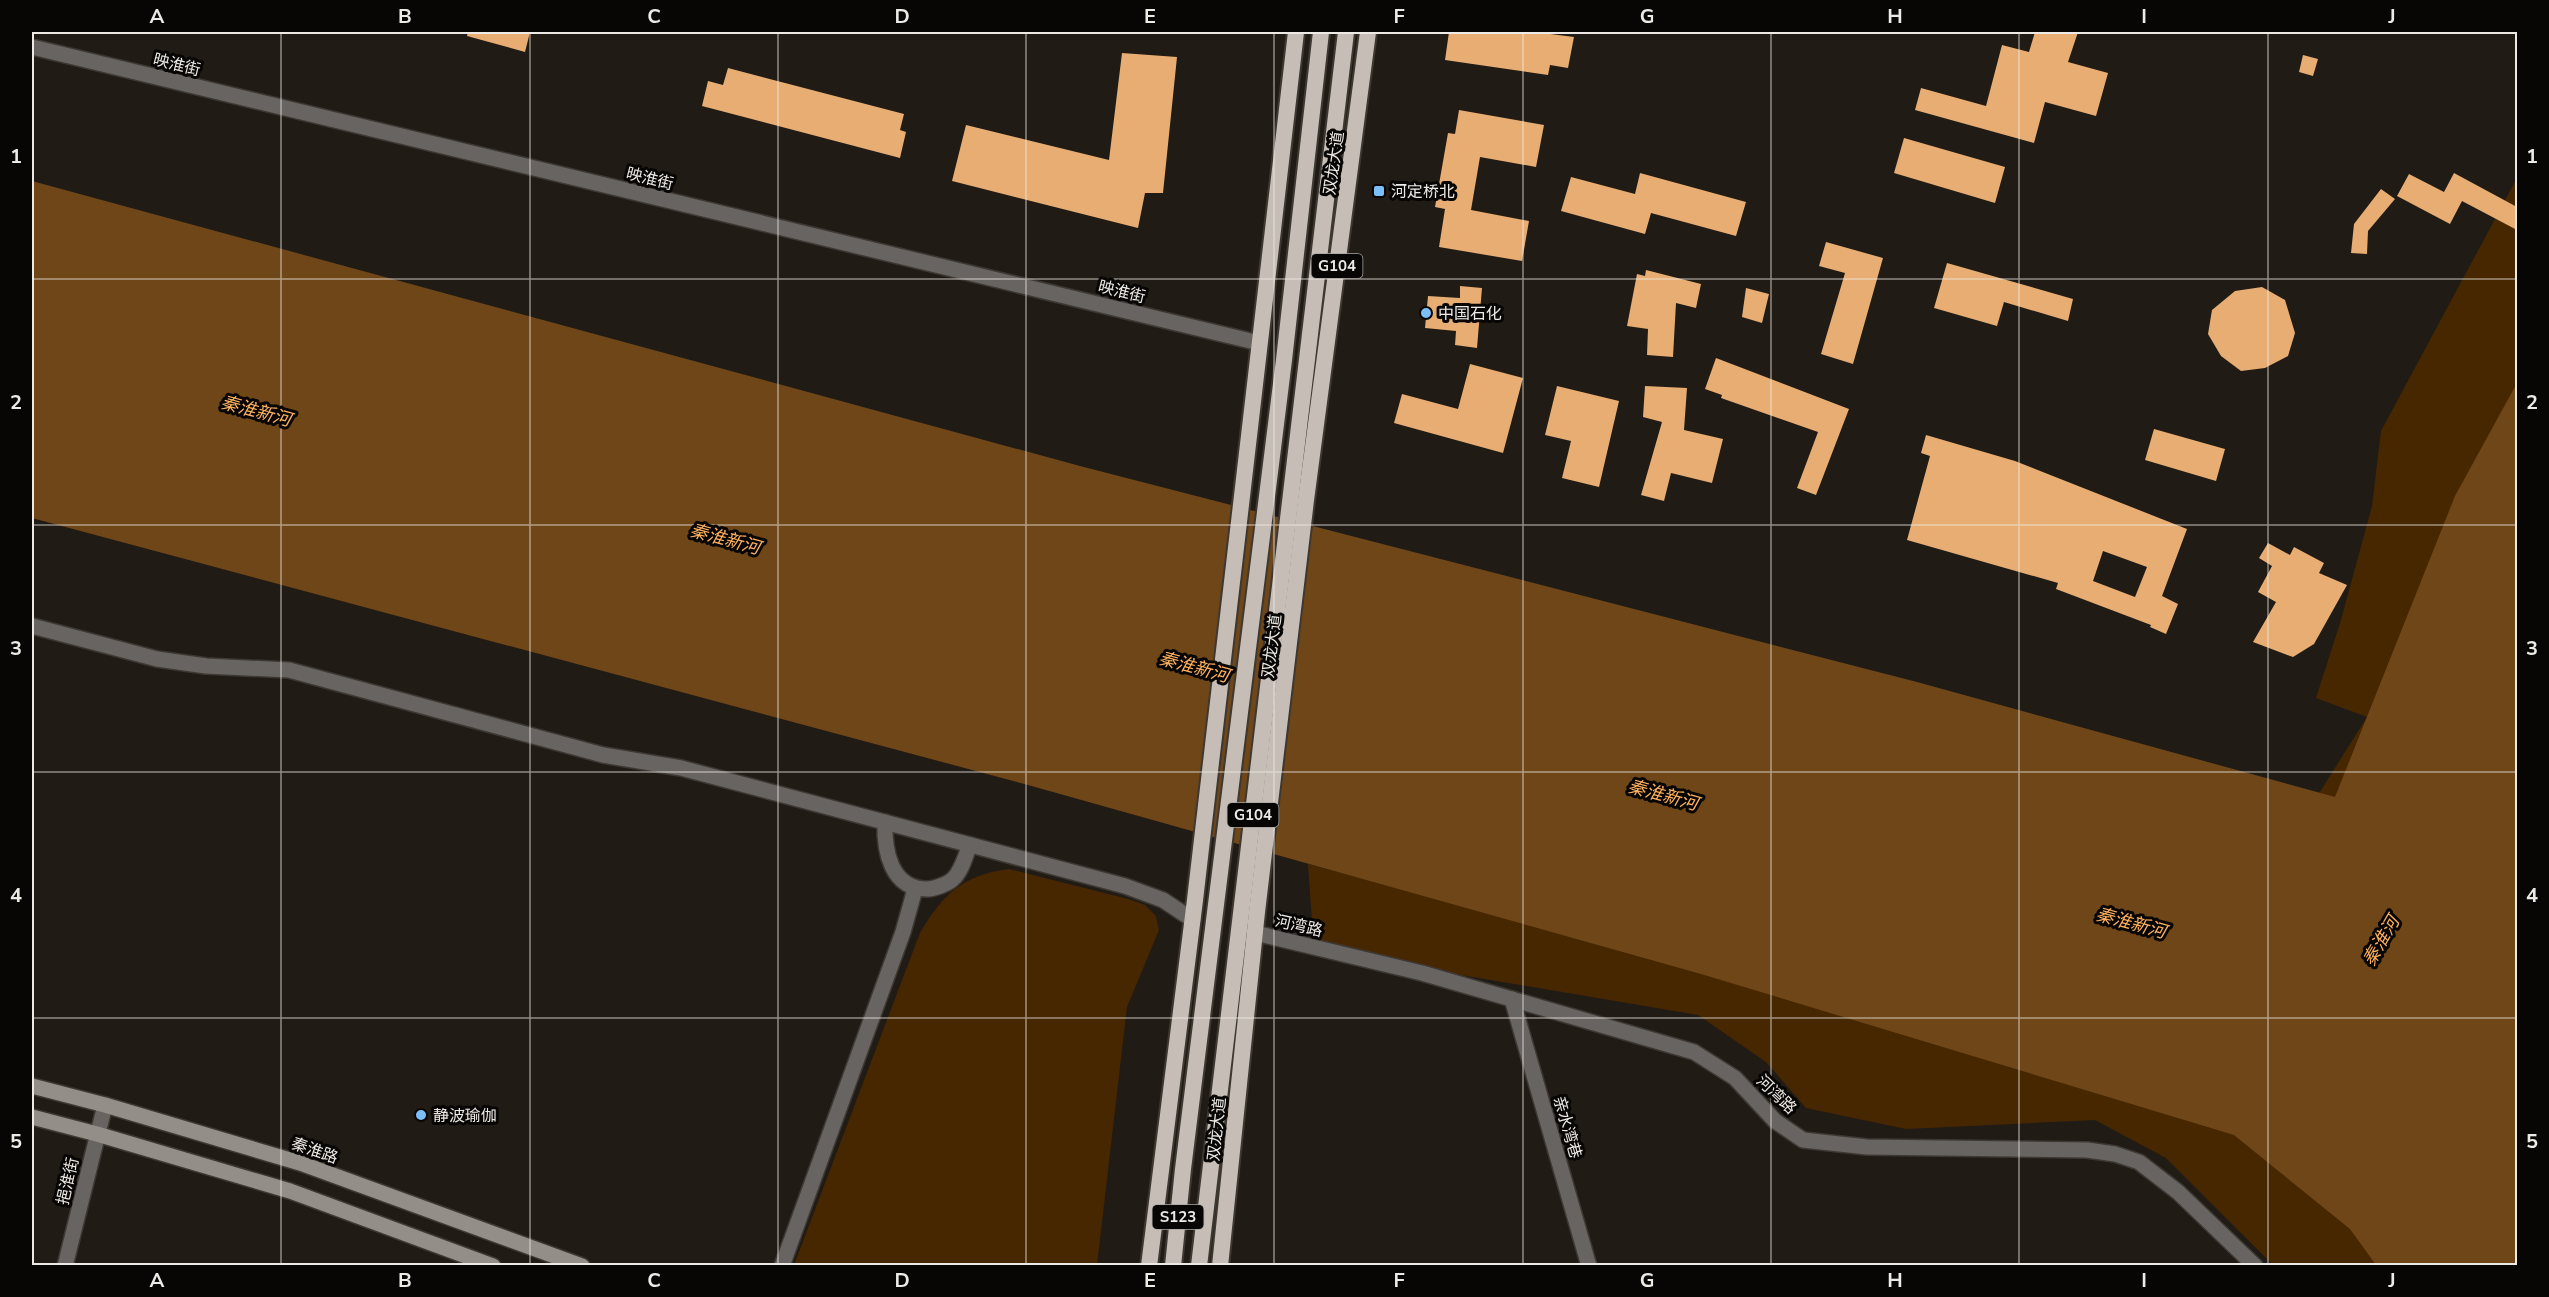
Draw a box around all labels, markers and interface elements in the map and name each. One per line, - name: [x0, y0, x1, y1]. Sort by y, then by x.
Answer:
- text: A: [150, 3, 165, 30]
- text: B: [398, 3, 412, 30]
- text: C: [647, 3, 661, 30]
- text: D: [894, 3, 910, 30]
- text: E: [1144, 3, 1156, 30]
- text: F: [1393, 3, 1405, 30]
- text: G: [1640, 3, 1654, 30]
- text: H: [1887, 3, 1903, 30]
- text: I: [2141, 3, 2147, 30]
- text: J: [2387, 3, 2396, 30]
- street label: 映淮街: [151, 48, 203, 81]
- street label: 双龙大道: [1319, 130, 1349, 196]
- text: 1: [10, 143, 22, 170]
- text: 1: [2526, 143, 2538, 170]
- street label: 映淮街: [624, 162, 676, 195]
- place label: 河定桥北: [1391, 181, 1455, 203]
- marker: 河定桥北: [1372, 184, 1386, 198]
- road number: G104: [1312, 254, 1362, 278]
- street label: 映淮街: [1096, 275, 1148, 308]
- place label: 中国石化: [1438, 303, 1502, 325]
- marker: 中国石化: [1419, 306, 1433, 320]
- text: 2: [10, 389, 22, 416]
- text: 2: [2526, 389, 2538, 416]
- water label: 秦淮新河: [218, 390, 297, 433]
- water label: 秦淮新河: [687, 518, 766, 561]
- street label: 双龙大道: [1257, 613, 1287, 679]
- text: 3: [10, 635, 22, 662]
- text: 3: [2526, 635, 2538, 662]
- water label: 秦淮新河: [1156, 646, 1235, 689]
- water label: 秦淮新河: [1625, 774, 1704, 817]
- road number: G104: [1228, 803, 1278, 827]
- text: 4: [10, 882, 22, 909]
- text: 4: [2526, 882, 2538, 909]
- water label: 秦淮新河: [2093, 902, 2172, 945]
- water label: 秦淮河: [2357, 909, 2406, 970]
- street label: 河湾路: [1273, 910, 1325, 942]
- street label: 河湾路: [1751, 1070, 1801, 1119]
- street label: 亲水湾巷: [1548, 1093, 1586, 1161]
- street label: 双龙大道: [1203, 1096, 1231, 1162]
- place label: 静波瑜伽: [433, 1105, 497, 1127]
- marker: 静波瑜伽: [414, 1108, 428, 1122]
- text: 5: [10, 1128, 22, 1155]
- text: 5: [2526, 1128, 2538, 1155]
- street label: 秦淮路: [288, 1133, 341, 1169]
- street label: 挹淮街: [52, 1155, 84, 1207]
- road number: S123: [1152, 1205, 1204, 1229]
- text: A: [150, 1267, 165, 1294]
- text: B: [398, 1267, 412, 1294]
- text: C: [647, 1267, 661, 1294]
- text: D: [894, 1267, 910, 1294]
- text: E: [1144, 1267, 1156, 1294]
- text: F: [1393, 1267, 1405, 1294]
- text: G: [1640, 1267, 1654, 1294]
- text: H: [1887, 1267, 1903, 1294]
- text: I: [2141, 1267, 2147, 1294]
- text: J: [2387, 1267, 2396, 1294]

